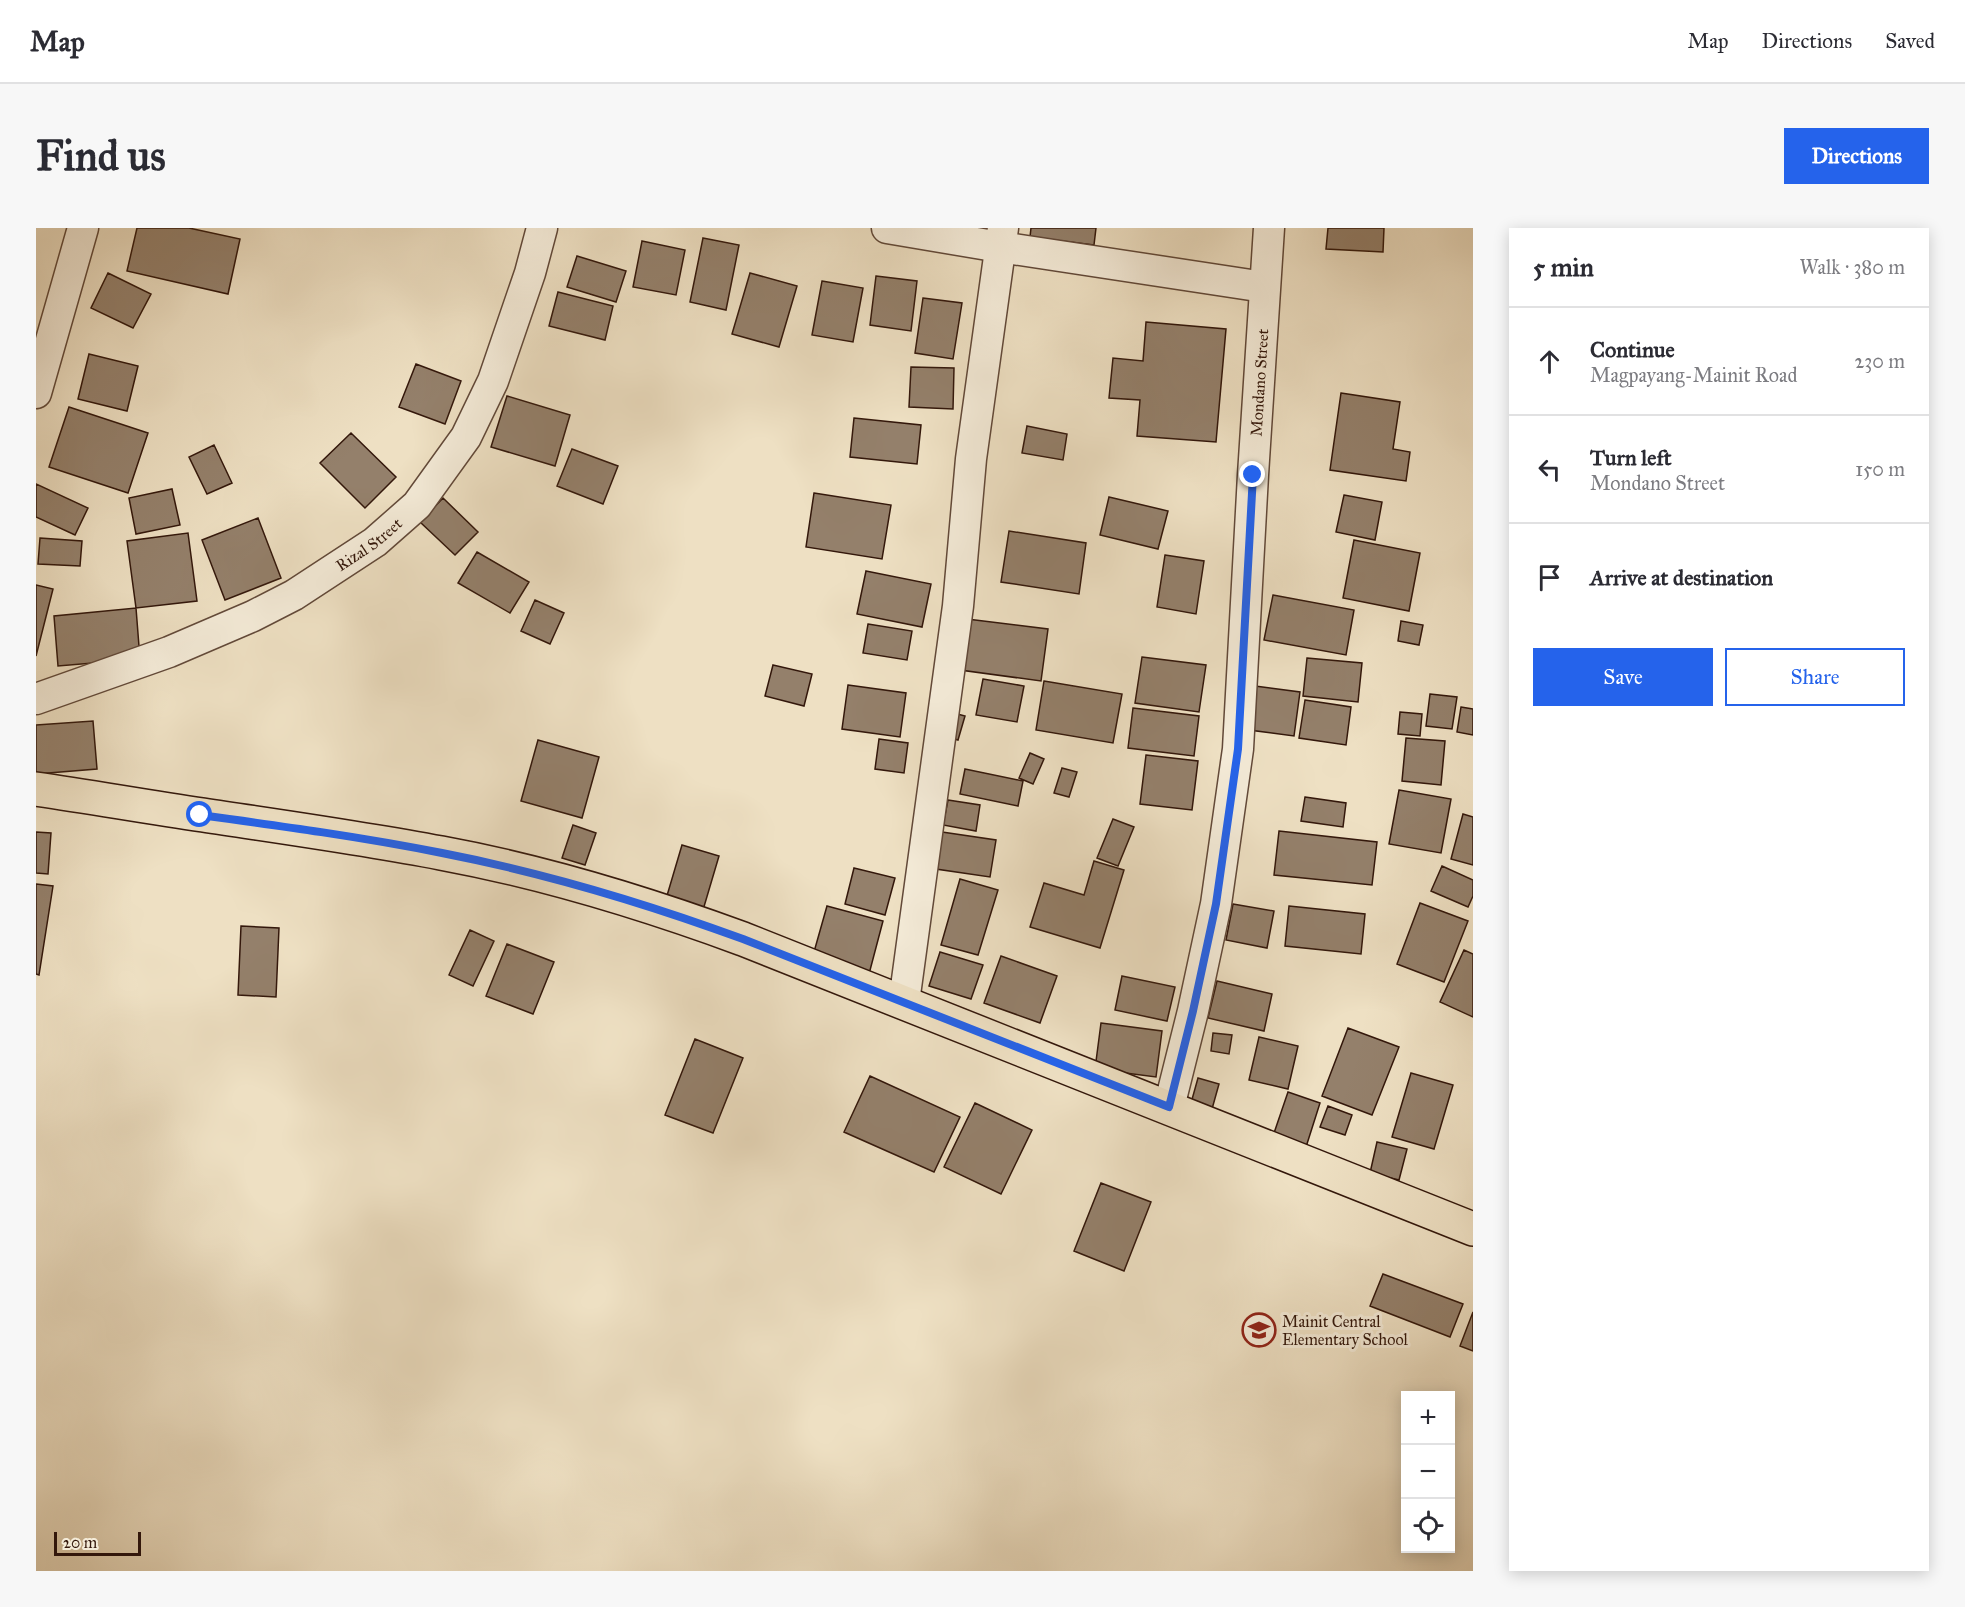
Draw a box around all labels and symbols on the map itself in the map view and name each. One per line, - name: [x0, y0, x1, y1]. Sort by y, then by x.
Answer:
- street label: Mondano Street: [1247, 328, 1272, 437]
- route end: [1239, 461, 1265, 487]
- street label: Rizal Street: [332, 514, 406, 575]
- route start: [186, 801, 212, 827]
- school or university icon: Mainit Central Elementary School: [1241, 1312, 1277, 1348]
- place label: Mainit Central Elementary School: [1282, 1312, 1408, 1349]
- scale bar: [54, 1529, 141, 1556]

